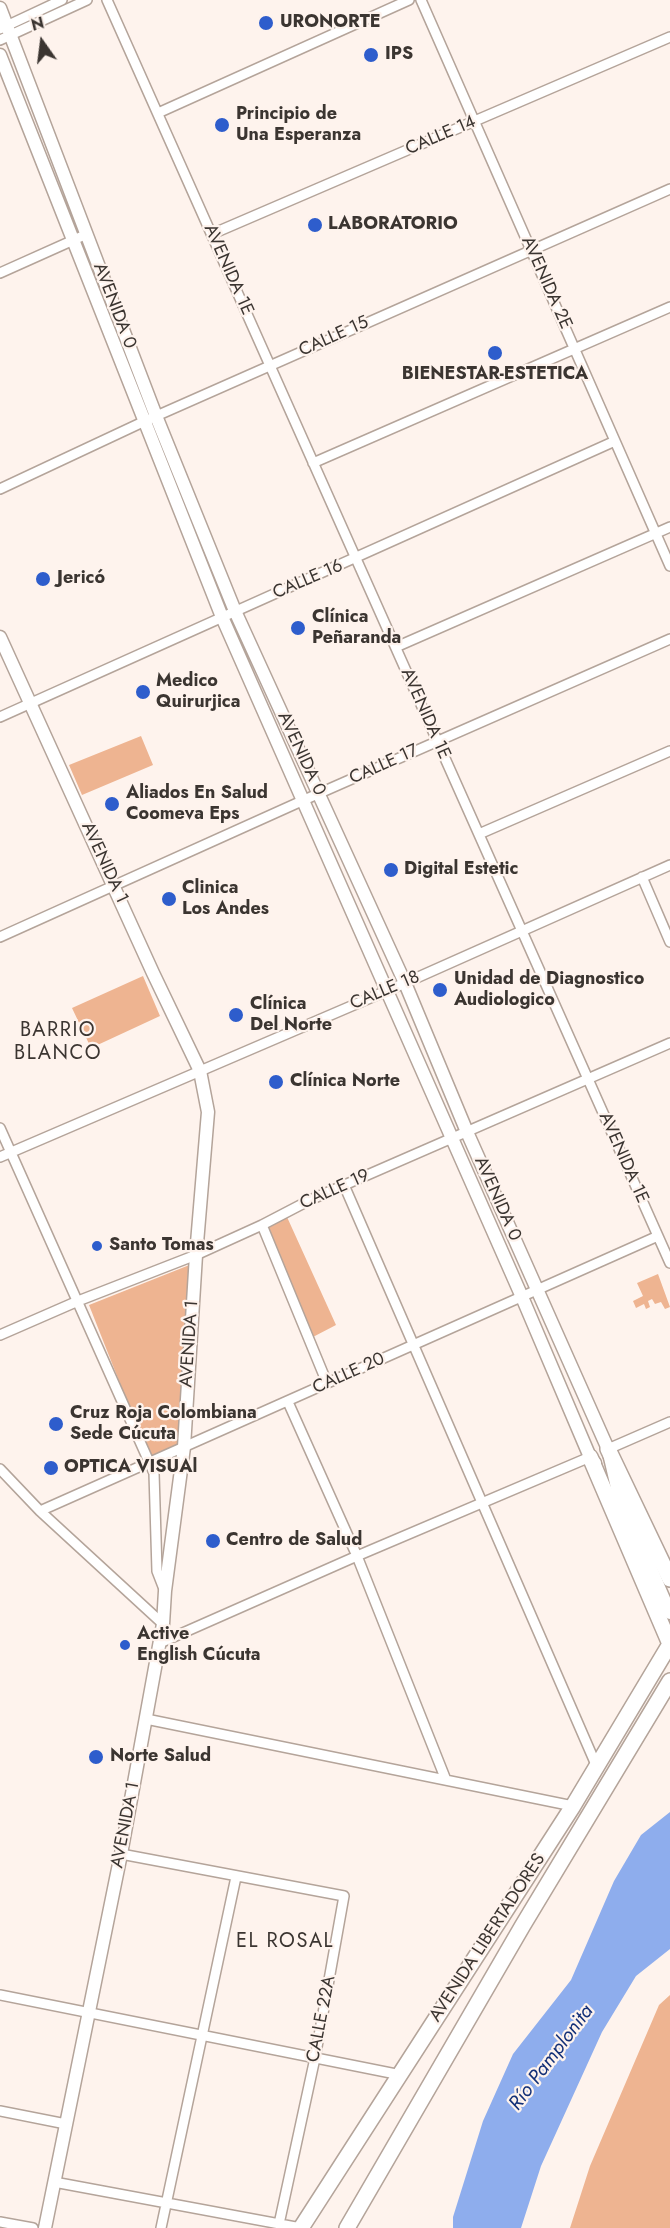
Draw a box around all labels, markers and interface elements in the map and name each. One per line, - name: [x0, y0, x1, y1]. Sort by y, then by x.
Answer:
- text: N: [29, 11, 46, 37]
- north arrow: [12, 12, 72, 72]
- place label: URONORTE: [280, 12, 381, 34]
- marker: URONORTE: [257, 14, 275, 32]
- place label: IPS: [385, 44, 413, 66]
- marker: IPS: [362, 46, 380, 64]
- place label: Principio de Una Esperanza: [236, 104, 361, 146]
- street label: CALLE 14: [403, 112, 479, 160]
- marker: Principio de Una Esperanza: [213, 116, 231, 134]
- place label: LABORATORIO: [328, 214, 458, 236]
- marker: LABORATORIO: [306, 216, 324, 234]
- street label: AVENIDA 1E: [198, 221, 258, 319]
- street label: AVENIDA 2E: [516, 233, 576, 333]
- street label: AVENIDA 0: [88, 260, 140, 352]
- street label: CALLE 15: [296, 312, 372, 362]
- marker: BIENESTAR-ESTETICA: [486, 344, 504, 362]
- place label: BIENESTAR-ESTETICA: [402, 364, 588, 386]
- street label: CALLE 16: [270, 556, 346, 604]
- place label: Jericó: [57, 568, 105, 590]
- marker: Jericó: [34, 570, 52, 588]
- place label: Clínica Peñaranda: [312, 607, 401, 650]
- marker: Clínica Peñaranda: [289, 619, 307, 637]
- street label: AVENIDA 1E: [395, 665, 455, 763]
- place label: Medico Quirurjica: [156, 671, 240, 714]
- marker: Medico Quirurjica: [134, 683, 152, 701]
- street label: AVENIDA 0: [272, 709, 330, 799]
- street label: CALLE 17: [346, 740, 422, 790]
- place label: Aliados En Salud Coomeva Eps: [126, 783, 268, 826]
- marker: Aliados En Salud Coomeva Eps: [103, 795, 121, 813]
- street label: AVENIDA 1: [76, 819, 132, 907]
- place label: Digital Estetic: [404, 859, 518, 881]
- marker: Digital Estetic: [382, 861, 400, 879]
- place label: Clinica Los Andes: [182, 878, 269, 920]
- marker: Clinica Los Andes: [160, 890, 178, 908]
- street label: CALLE 18: [347, 967, 423, 1015]
- place label: Unidad de Diagnostico Audiologico: [454, 969, 644, 1012]
- marker: Unidad de Diagnostico Audiologico: [431, 981, 449, 999]
- place label: Clínica Del Norte: [250, 994, 332, 1036]
- marker: Clínica Del Norte: [227, 1006, 245, 1024]
- district label: BARRIO BLANCO: [14, 1019, 102, 1066]
- place label: Clínica Norte: [290, 1071, 400, 1093]
- marker: Clínica Norte: [267, 1073, 285, 1091]
- street label: AVENIDA 1E: [593, 1109, 653, 1207]
- street label: AVENIDA 0: [469, 1153, 525, 1245]
- street label: CALLE 19: [297, 1165, 373, 1215]
- place label: Santo Tomas: [109, 1235, 214, 1257]
- marker: Santo Tomas: [90, 1239, 104, 1253]
- street label: AVENIDA 1: [176, 1300, 204, 1388]
- street label: CALLE 20: [310, 1349, 388, 1399]
- place label: Cruz Roja Colombiana Sede Cúcuta: [70, 1403, 257, 1446]
- marker: Cruz Roja Colombiana Sede Cúcuta: [47, 1415, 65, 1433]
- place label: OPTICA VISUAl: [64, 1457, 197, 1479]
- marker: OPTICA VISUAl: [42, 1459, 60, 1477]
- place label: Centro de Salud: [226, 1530, 362, 1552]
- marker: Centro de Salud: [204, 1532, 222, 1550]
- place label: Active English Cúcuta: [137, 1624, 260, 1666]
- marker: Active English Cúcuta: [118, 1638, 132, 1652]
- place label: Norte Salud: [110, 1746, 211, 1768]
- marker: Norte Salud: [87, 1748, 105, 1766]
- street label: AVENIDA 1: [107, 1780, 145, 1870]
- street label: AVENIDA LIBERTADORES: [425, 1850, 551, 2026]
- district label: EL ROSAL: [236, 1930, 334, 1954]
- street label: CALLE 22A: [303, 1974, 341, 2064]
- water label: Río Pamplonita: [505, 2001, 599, 2115]

